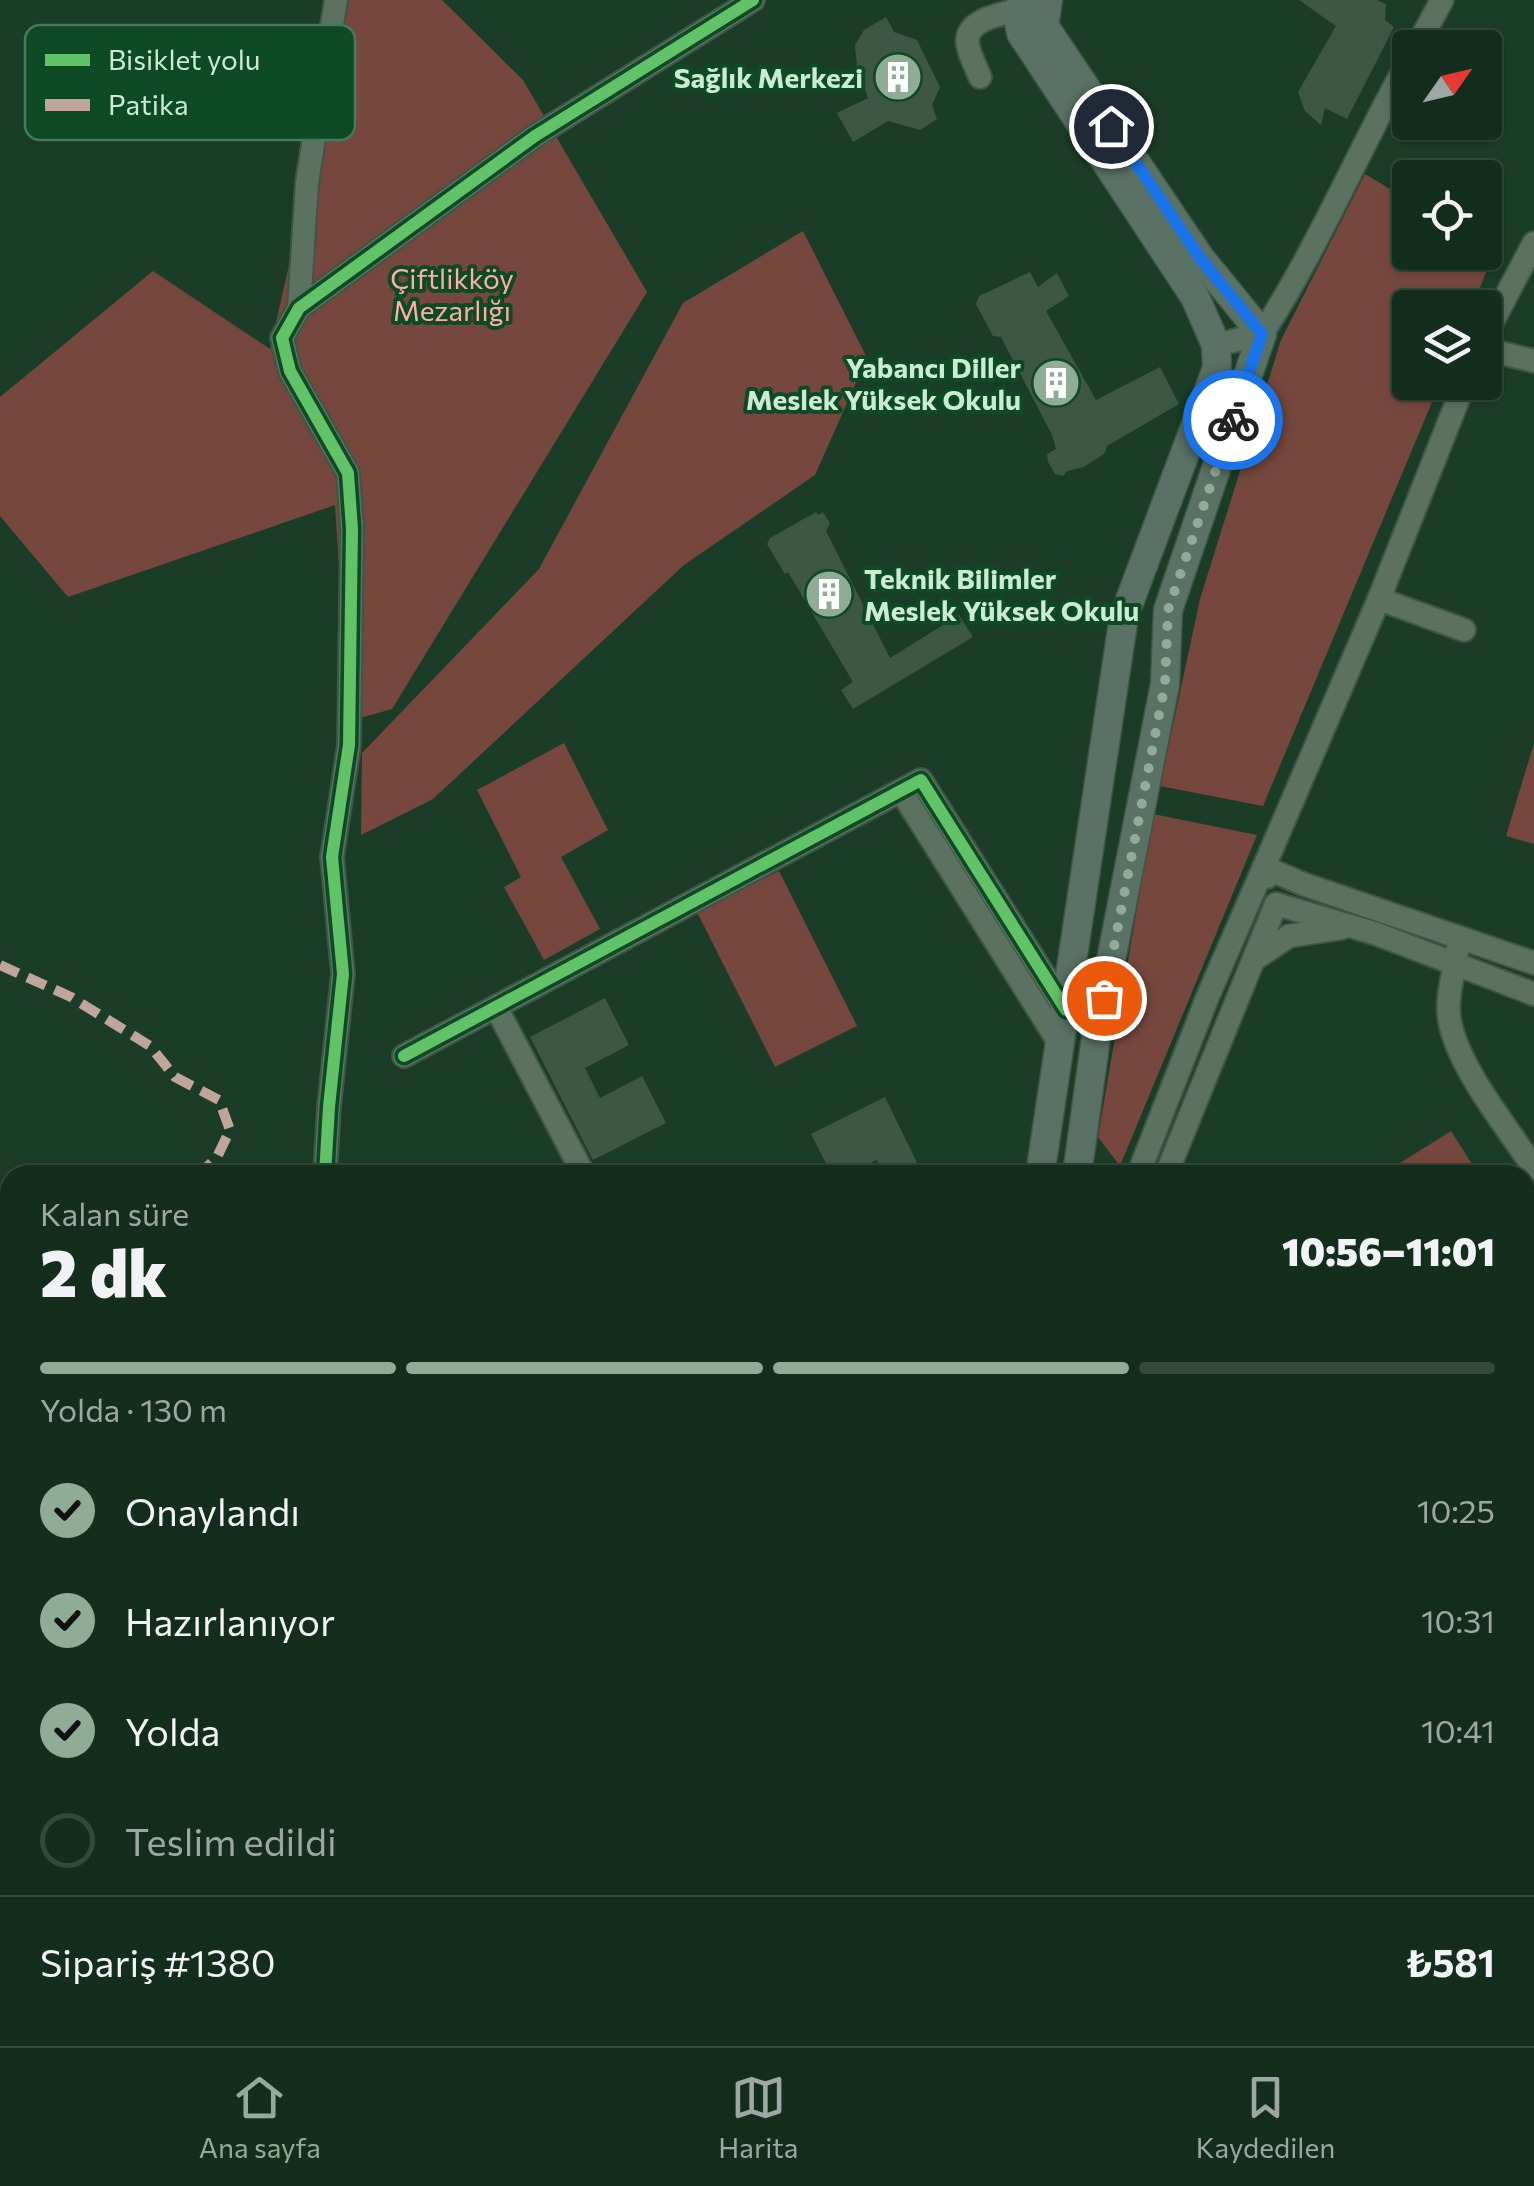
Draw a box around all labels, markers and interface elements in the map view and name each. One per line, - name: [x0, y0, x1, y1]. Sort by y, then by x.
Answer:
- legend: [25, 25, 355, 140]
- north arrow: [1392, 30, 1502, 140]
- map controls: [1392, 30, 1502, 400]
- text: Bisiklet yolu: [108, 42, 260, 76]
- building icon: Sağlık Merkezi: [872, 51, 924, 103]
- place label: Sağlık Merkezi: [674, 60, 863, 94]
- pin: [1069, 84, 1154, 169]
- text: Patika: [108, 87, 189, 121]
- icon: home: [1084, 99, 1139, 154]
- button: locate: [1392, 160, 1502, 270]
- park label: Çiftlikköy Mezarlığı: [390, 261, 514, 327]
- button: layers: [1392, 290, 1502, 400]
- place label: Yabancı Diller Meslek Yüksek Okulu: [746, 350, 1021, 416]
- building icon: Yabancı Diller Meslek Yüksek Okulu: [1030, 357, 1082, 409]
- courier: [1183, 370, 1283, 470]
- icon: bike: [1206, 393, 1261, 448]
- place label: Teknik Bilimler Meslek Yüksek Okulu: [864, 561, 1139, 627]
- building icon: Teknik Bilimler Meslek Yüksek Okulu: [803, 568, 855, 620]
- pin: [1062, 956, 1147, 1041]
- icon: bag: [1077, 971, 1132, 1026]
- text: Kalan süre: [40, 1193, 189, 1233]
- text: 10:56–11:01: [1282, 1227, 1495, 1274]
- text: 2 dk: [40, 1231, 167, 1310]
- text: Yolda · 130 m: [40, 1389, 227, 1429]
- icon: check: [40, 1483, 95, 1538]
- text: Onaylandı: [125, 1487, 300, 1534]
- text: 10:25: [1417, 1490, 1495, 1530]
- icon: check: [40, 1593, 95, 1648]
- text: Hazırlanıyor: [125, 1597, 335, 1644]
- text: 10:31: [1421, 1600, 1495, 1640]
- icon: check: [40, 1703, 95, 1758]
- text: Yolda: [125, 1707, 220, 1754]
- text: 10:41: [1421, 1710, 1495, 1750]
- text: Teslim edildi: [125, 1817, 337, 1864]
- text: Sipariş #1380: [40, 1938, 276, 1985]
- text: ₺581: [1405, 1938, 1495, 1985]
- tab: Ana sayfa: [199, 2070, 321, 2164]
- tab: Harita: [718, 2070, 798, 2164]
- tab: Kaydedilen: [1196, 2070, 1335, 2164]

